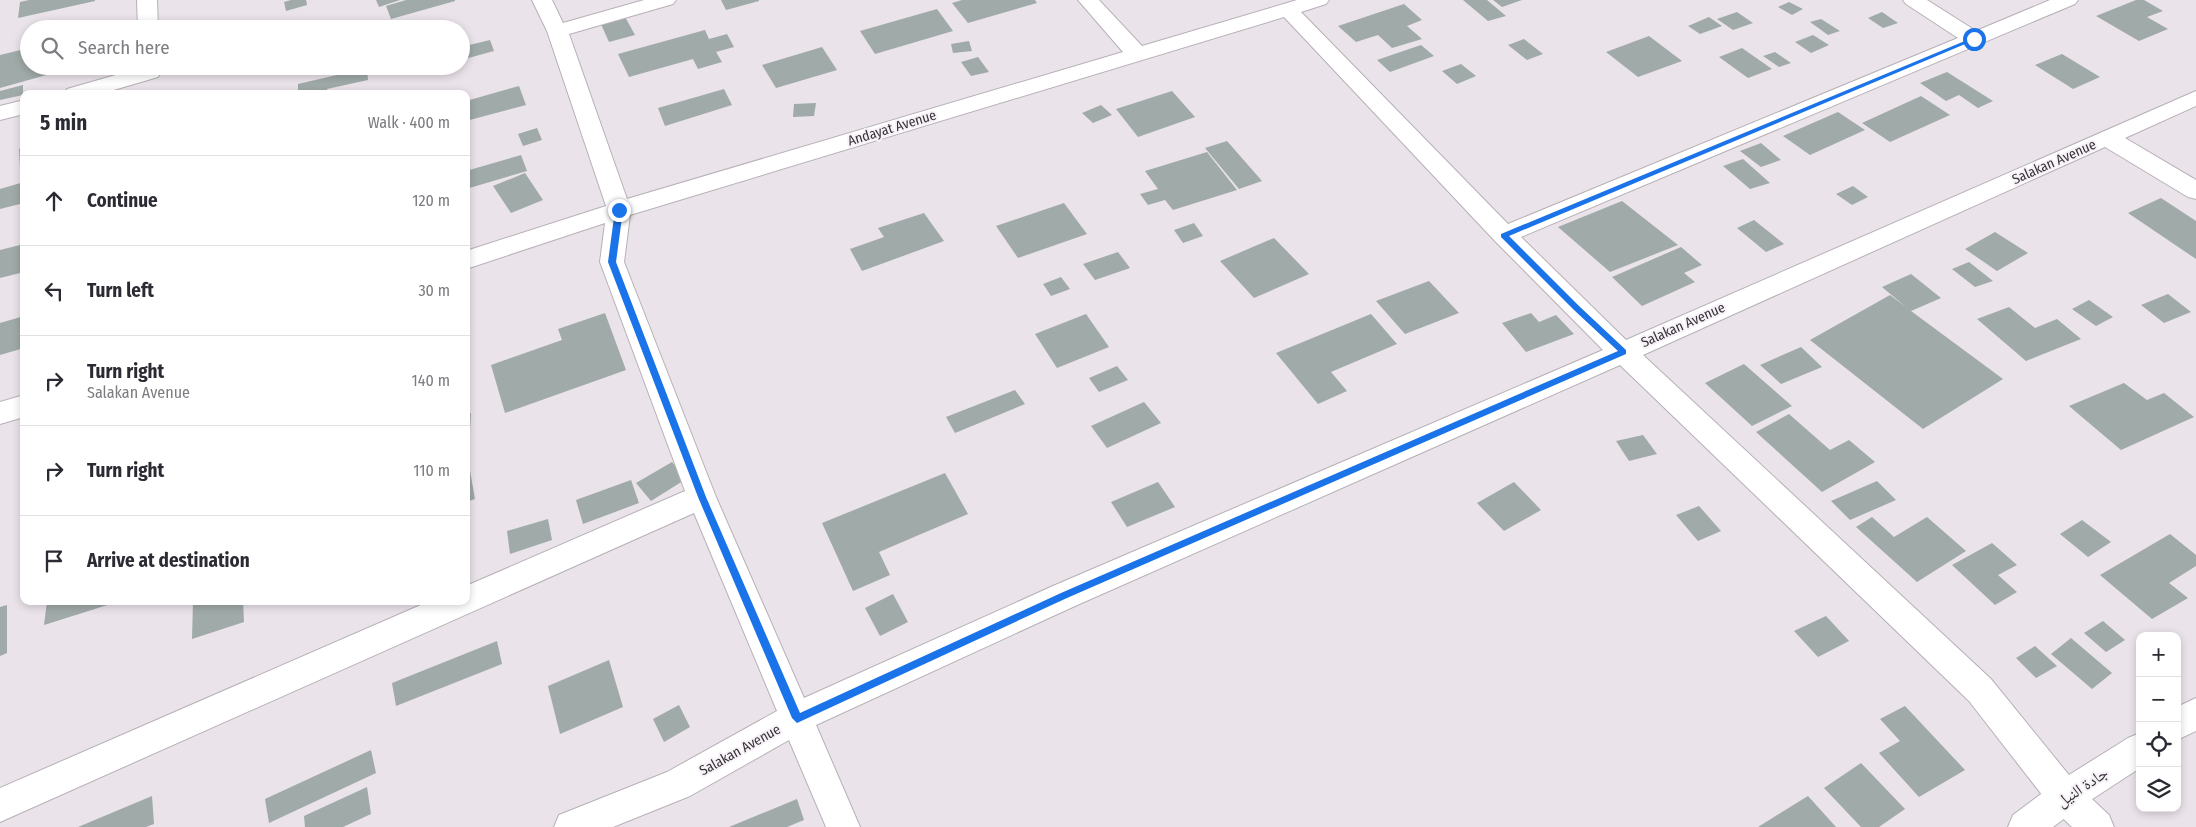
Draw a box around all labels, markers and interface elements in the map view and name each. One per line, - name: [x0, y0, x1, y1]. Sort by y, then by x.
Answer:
- search box: [20, 20, 470, 75]
- route start: [1963, 28, 1986, 51]
- icon: search: [38, 34, 66, 62]
- text: Search here: [78, 36, 170, 59]
- street label: Andayat Avenue: [846, 106, 938, 150]
- text: 5 min: [40, 110, 87, 136]
- text: Walk · 400 m: [368, 113, 450, 132]
- street label: Salakan Avenue: [2009, 136, 2099, 188]
- icon: ahead: [40, 187, 68, 215]
- text: Continue: [87, 189, 158, 212]
- text: 120 m: [412, 191, 450, 210]
- route end: [608, 199, 631, 222]
- icon: left: [40, 277, 68, 305]
- text: Turn left: [87, 279, 154, 302]
- text: 30 m: [418, 281, 450, 300]
- street label: Salakan Avenue: [1638, 299, 1728, 351]
- text: Turn right: [87, 360, 164, 383]
- icon: right: [40, 367, 68, 395]
- text: 140 m: [412, 371, 450, 390]
- text: Salakan Avenue: [87, 383, 190, 402]
- icon: right: [40, 457, 68, 485]
- text: Turn right: [87, 459, 164, 482]
- text: 110 m: [413, 461, 450, 480]
- icon: arrive: [40, 547, 68, 575]
- text: Arrive at destination: [87, 549, 250, 572]
- map controls: [2136, 632, 2181, 812]
- button: +: [2136, 632, 2181, 677]
- button: −: [2136, 677, 2181, 722]
- street label: Salakan Avenue: [696, 721, 784, 779]
- button: locate: [2136, 722, 2181, 767]
- street label: جادة النيل: [2053, 763, 2112, 812]
- button: layers: [2136, 767, 2181, 812]

